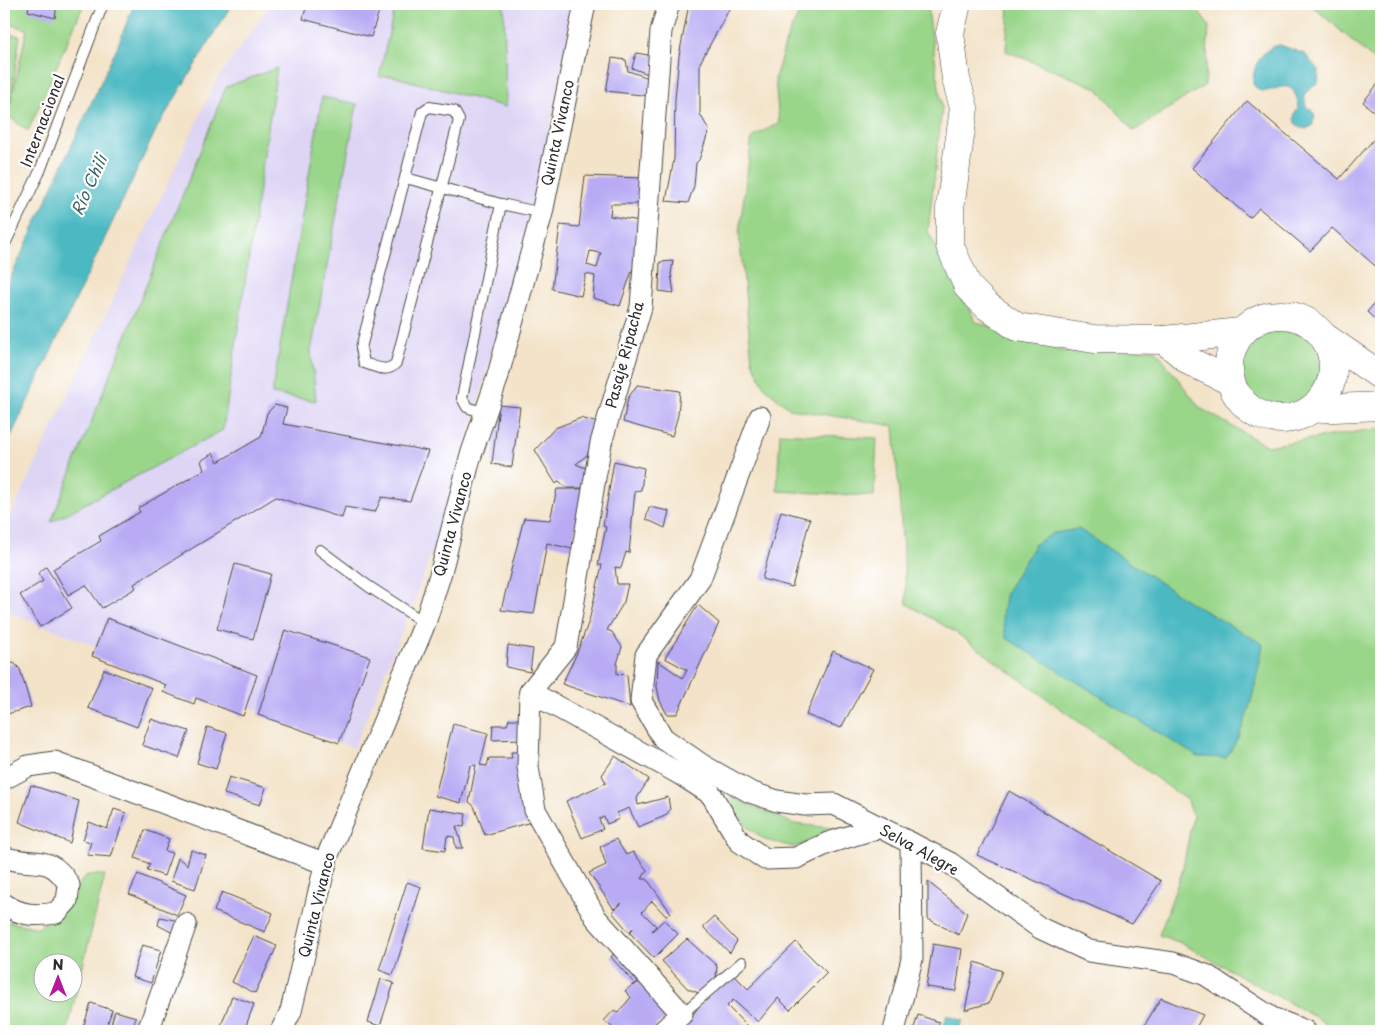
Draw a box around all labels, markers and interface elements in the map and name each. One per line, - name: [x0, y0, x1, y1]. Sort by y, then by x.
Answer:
- street label: Internacional: [13, 71, 70, 170]
- street label: Quinta Vivanco: [534, 77, 579, 188]
- water label: Río Chili: [64, 148, 113, 219]
- street label: Pasaje Ripacha: [598, 298, 649, 411]
- street label: Quinta Vivanco: [426, 468, 477, 579]
- street label: Selva Alegre: [876, 817, 964, 880]
- street label: Quinta Vivanco: [291, 849, 340, 960]
- north arrow: [32, 952, 82, 1002]
- text: N: [52, 954, 64, 975]

